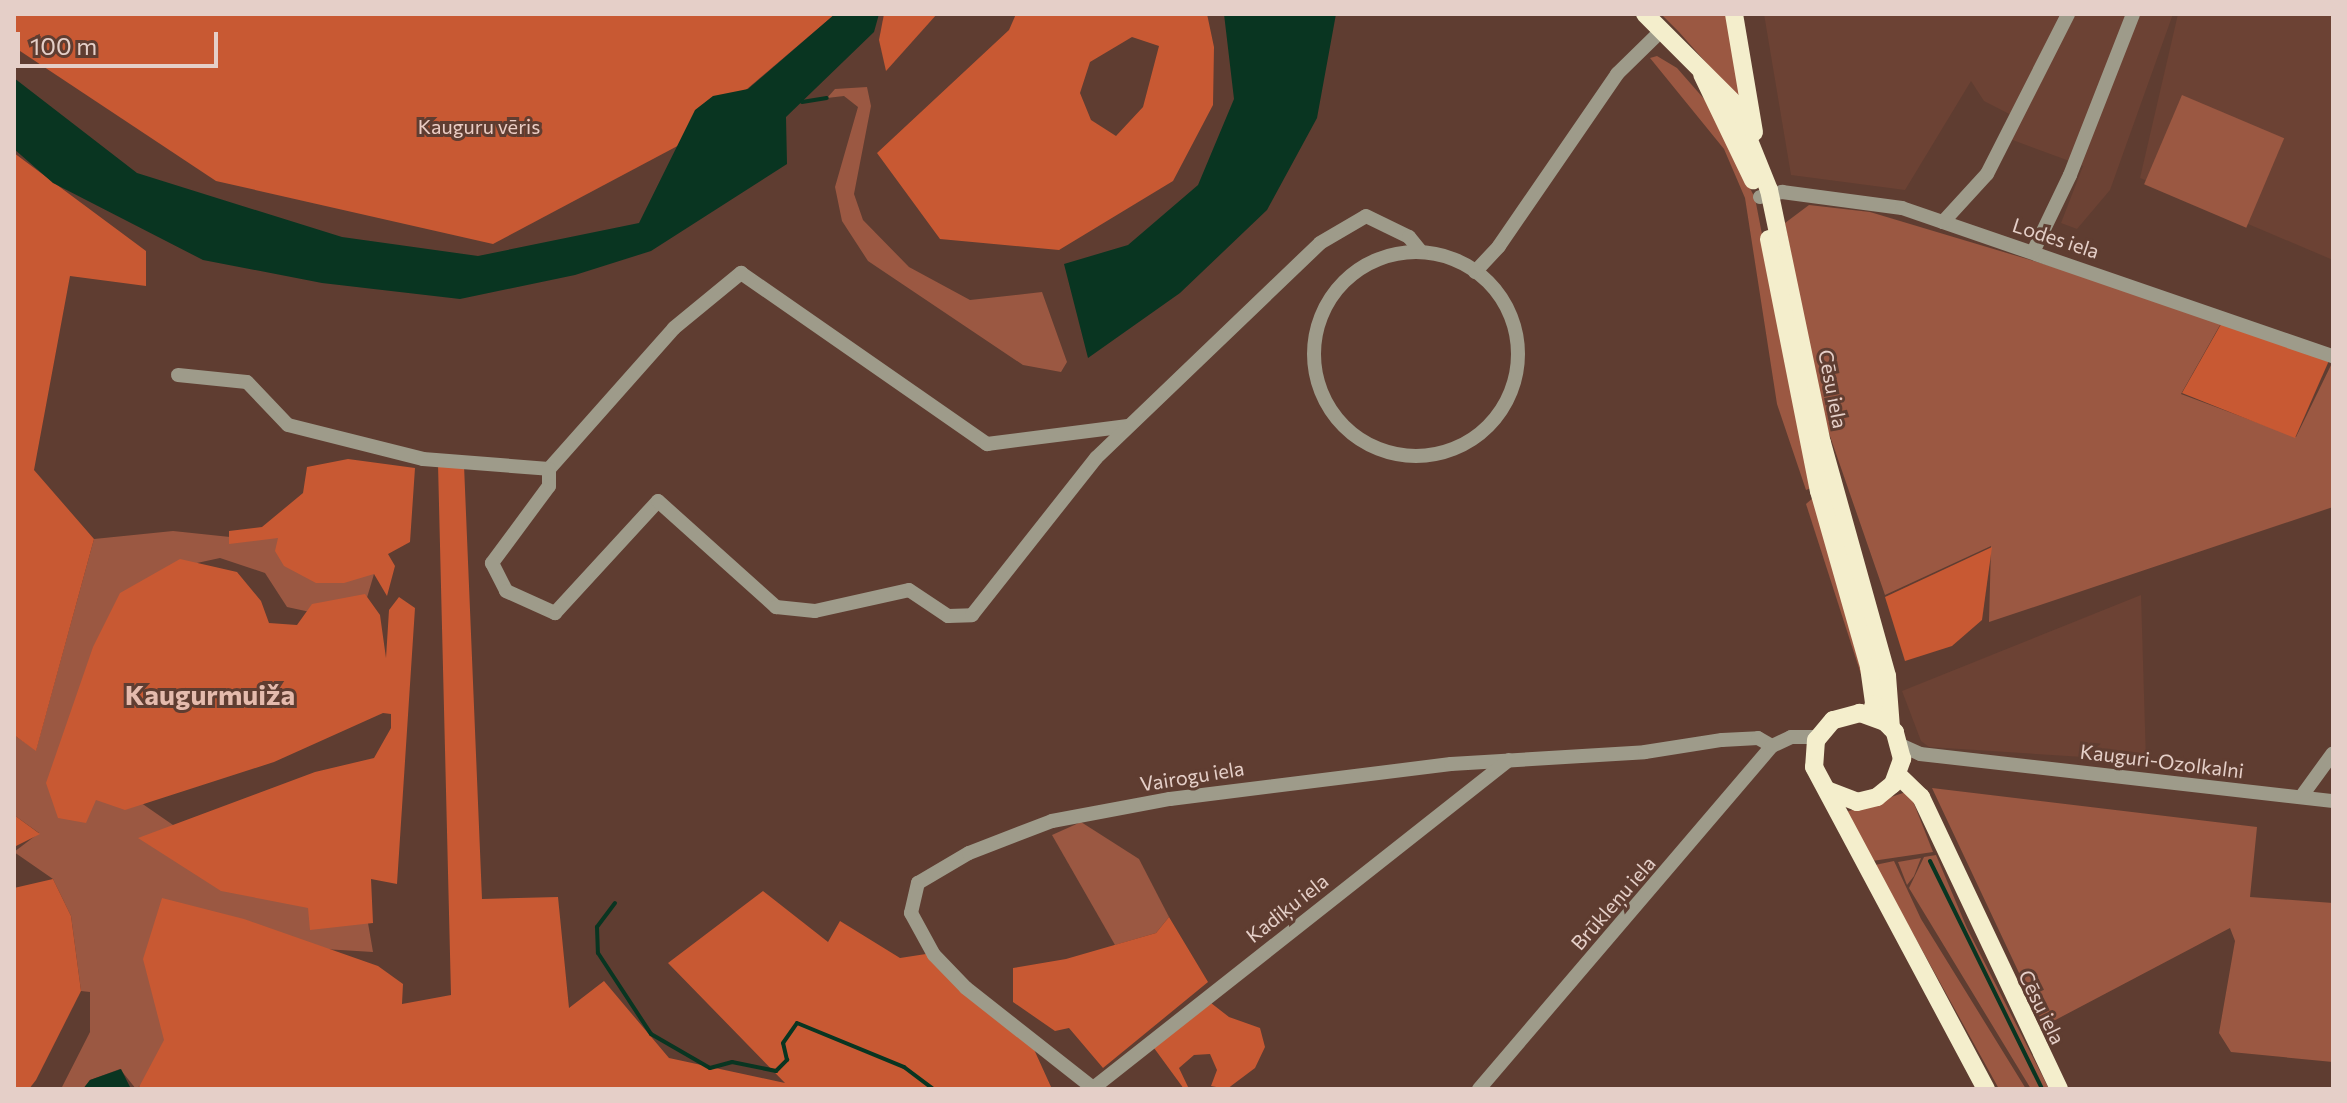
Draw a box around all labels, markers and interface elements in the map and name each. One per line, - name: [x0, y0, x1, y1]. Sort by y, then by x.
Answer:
- scale bar: [20, 16, 222, 66]
- text: 100 m: [30, 31, 97, 60]
- park label: Kauguru vēris: [418, 114, 540, 138]
- street label: Lodes iela: [2010, 213, 2102, 263]
- street label: Cēsu iela: [1814, 348, 1852, 430]
- district label: Kaugurmuiža: [125, 677, 295, 711]
- street label: Kauguri-Ozolkalni: [2079, 739, 2245, 783]
- street label: Vairogu iela: [1138, 756, 1246, 796]
- street label: Brūkleņu iela: [1566, 851, 1660, 955]
- street label: Kadiķu iela: [1241, 868, 1333, 948]
- street label: Cēsu iela: [2014, 966, 2070, 1048]

